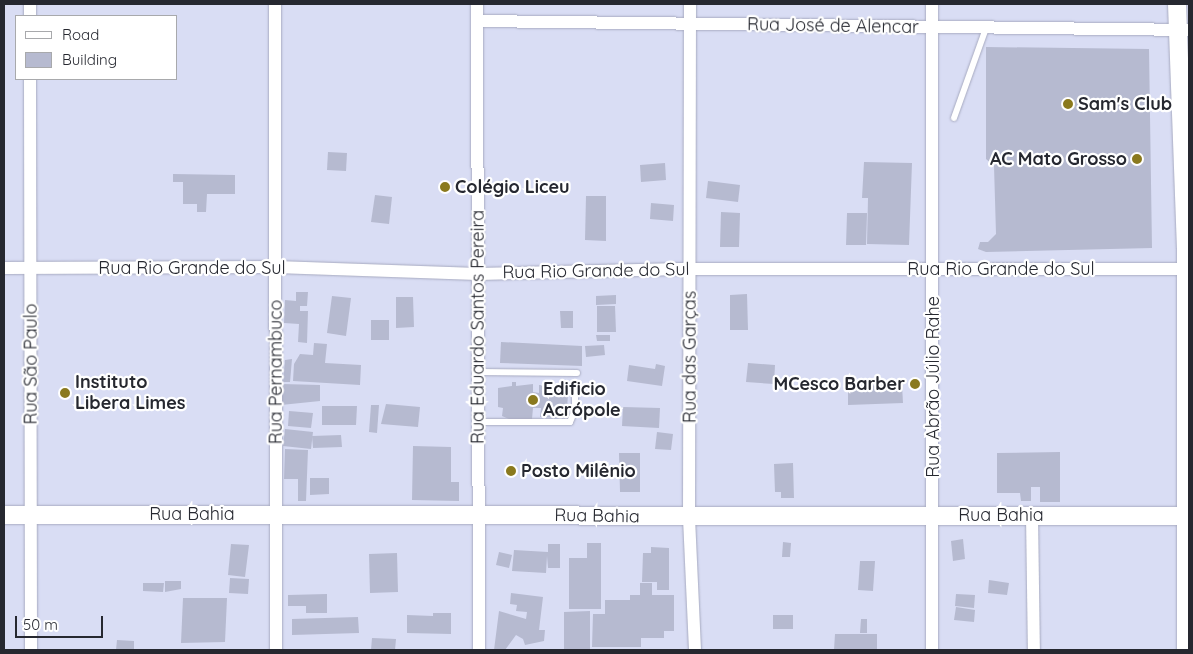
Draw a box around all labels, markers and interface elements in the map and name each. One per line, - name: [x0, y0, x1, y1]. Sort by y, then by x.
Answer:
- street label: Rua José de Alencar: [747, 14, 919, 38]
- legend: [15, 15, 178, 80]
- text: Road: [62, 25, 99, 44]
- text: Building: [62, 50, 117, 69]
- place label: Sam's Club: [1078, 93, 1172, 115]
- marker: Sam's Club: [1062, 98, 1074, 110]
- place label: AC Mato Grosso: [990, 148, 1127, 170]
- marker: AC Mato Grosso: [1131, 153, 1143, 165]
- place label: Colégio Liceu: [455, 176, 570, 198]
- marker: Colégio Liceu: [439, 181, 451, 193]
- street label: Rua Eduardo Santos Pereira: [467, 210, 489, 444]
- street label: Rua Rio Grande do Sul: [98, 257, 286, 279]
- street label: Rua Rio Grande do Sul: [907, 258, 1095, 280]
- street label: Rua Rio Grande do Sul: [502, 259, 690, 283]
- street label: Rua das Garças: [679, 291, 701, 423]
- street label: Rua Abrão Júlio Rahe: [922, 296, 944, 478]
- street label: Rua Pernambuco: [265, 300, 287, 444]
- street label: Rua São Paulo: [20, 303, 42, 425]
- place label: Instituto Libera Limes: [75, 372, 185, 414]
- place label: MCesco Barber: [773, 373, 905, 395]
- marker: MCesco Barber: [909, 378, 921, 390]
- place label: Edificio Acrópole: [543, 379, 621, 422]
- marker: Instituto Libera Limes: [59, 387, 71, 399]
- marker: Edificio Acrópole: [527, 394, 539, 406]
- place label: Posto Milênio: [521, 460, 636, 482]
- marker: Posto Milênio: [505, 465, 517, 477]
- street label: Rua Bahia: [149, 503, 235, 525]
- street label: Rua Bahia: [554, 504, 640, 528]
- street label: Rua Bahia: [958, 504, 1044, 526]
- scale bar: [18, 606, 105, 638]
- text: 50 m: [23, 615, 58, 634]

